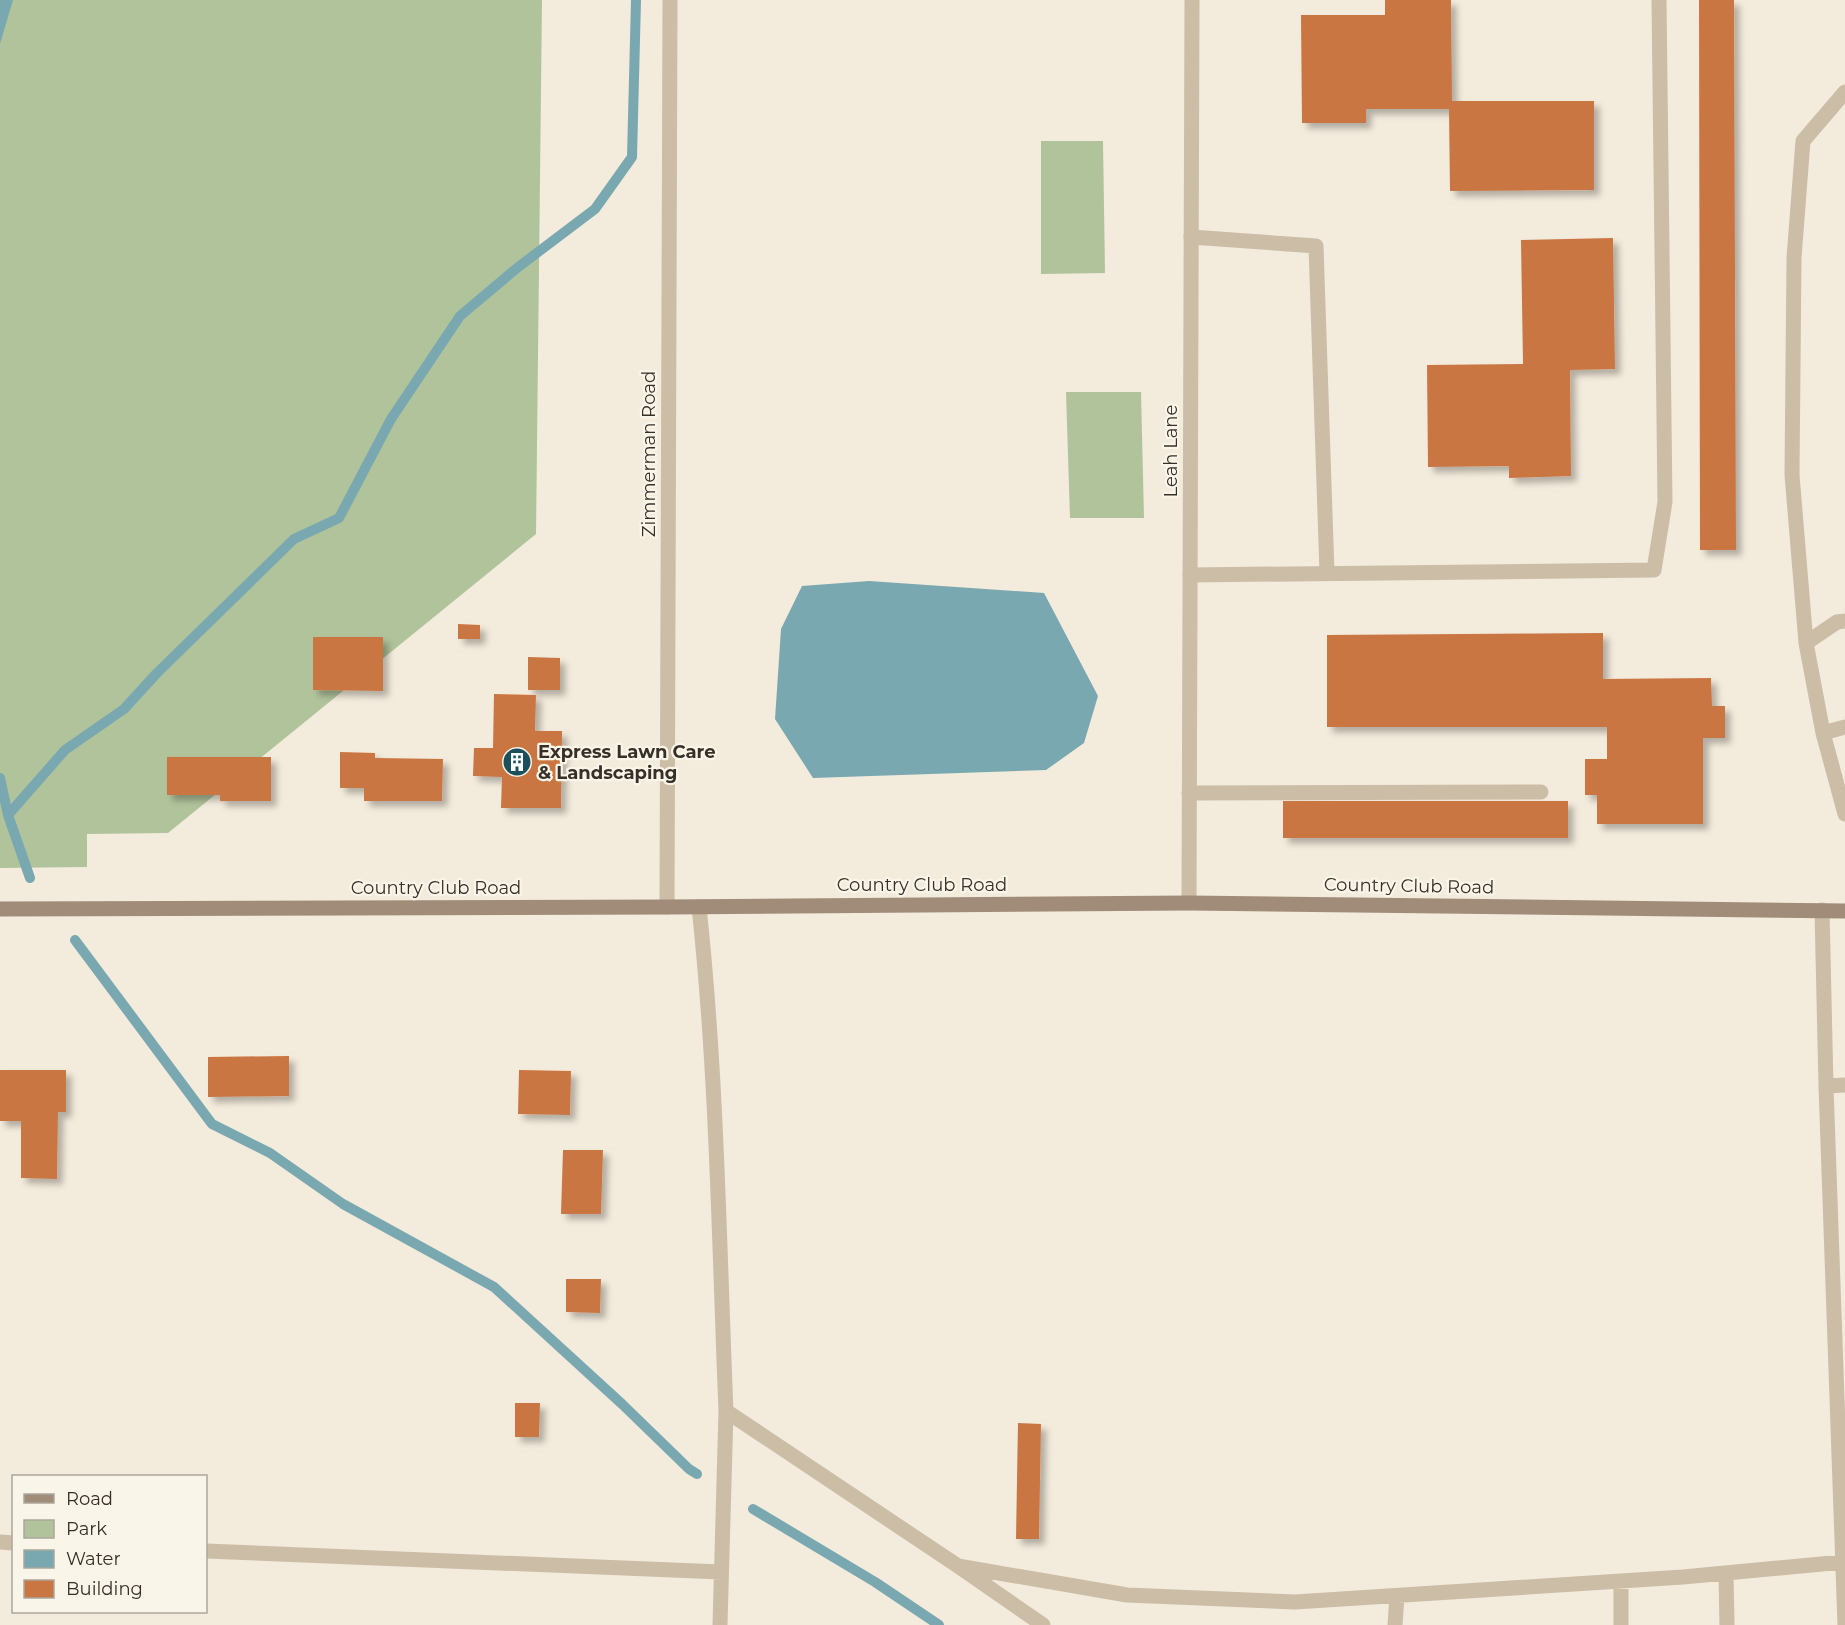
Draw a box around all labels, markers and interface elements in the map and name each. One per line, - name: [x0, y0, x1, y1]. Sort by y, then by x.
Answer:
- street label: Zimmerman Road: [638, 371, 660, 537]
- street label: Leah Lane: [1160, 404, 1182, 497]
- place label: Express Lawn Care & Landscaping: [538, 741, 716, 784]
- building icon: Express Lawn Care & Landscaping: [501, 746, 533, 778]
- street label: Country Club Road: [837, 874, 1007, 896]
- street label: Country Club Road: [1324, 874, 1494, 898]
- street label: Country Club Road: [351, 877, 521, 899]
- legend: [12, 1475, 207, 1613]
- text: Road: [66, 1488, 113, 1510]
- text: Park: [66, 1518, 107, 1540]
- text: Water: [66, 1548, 121, 1570]
- text: Building: [66, 1578, 143, 1600]

